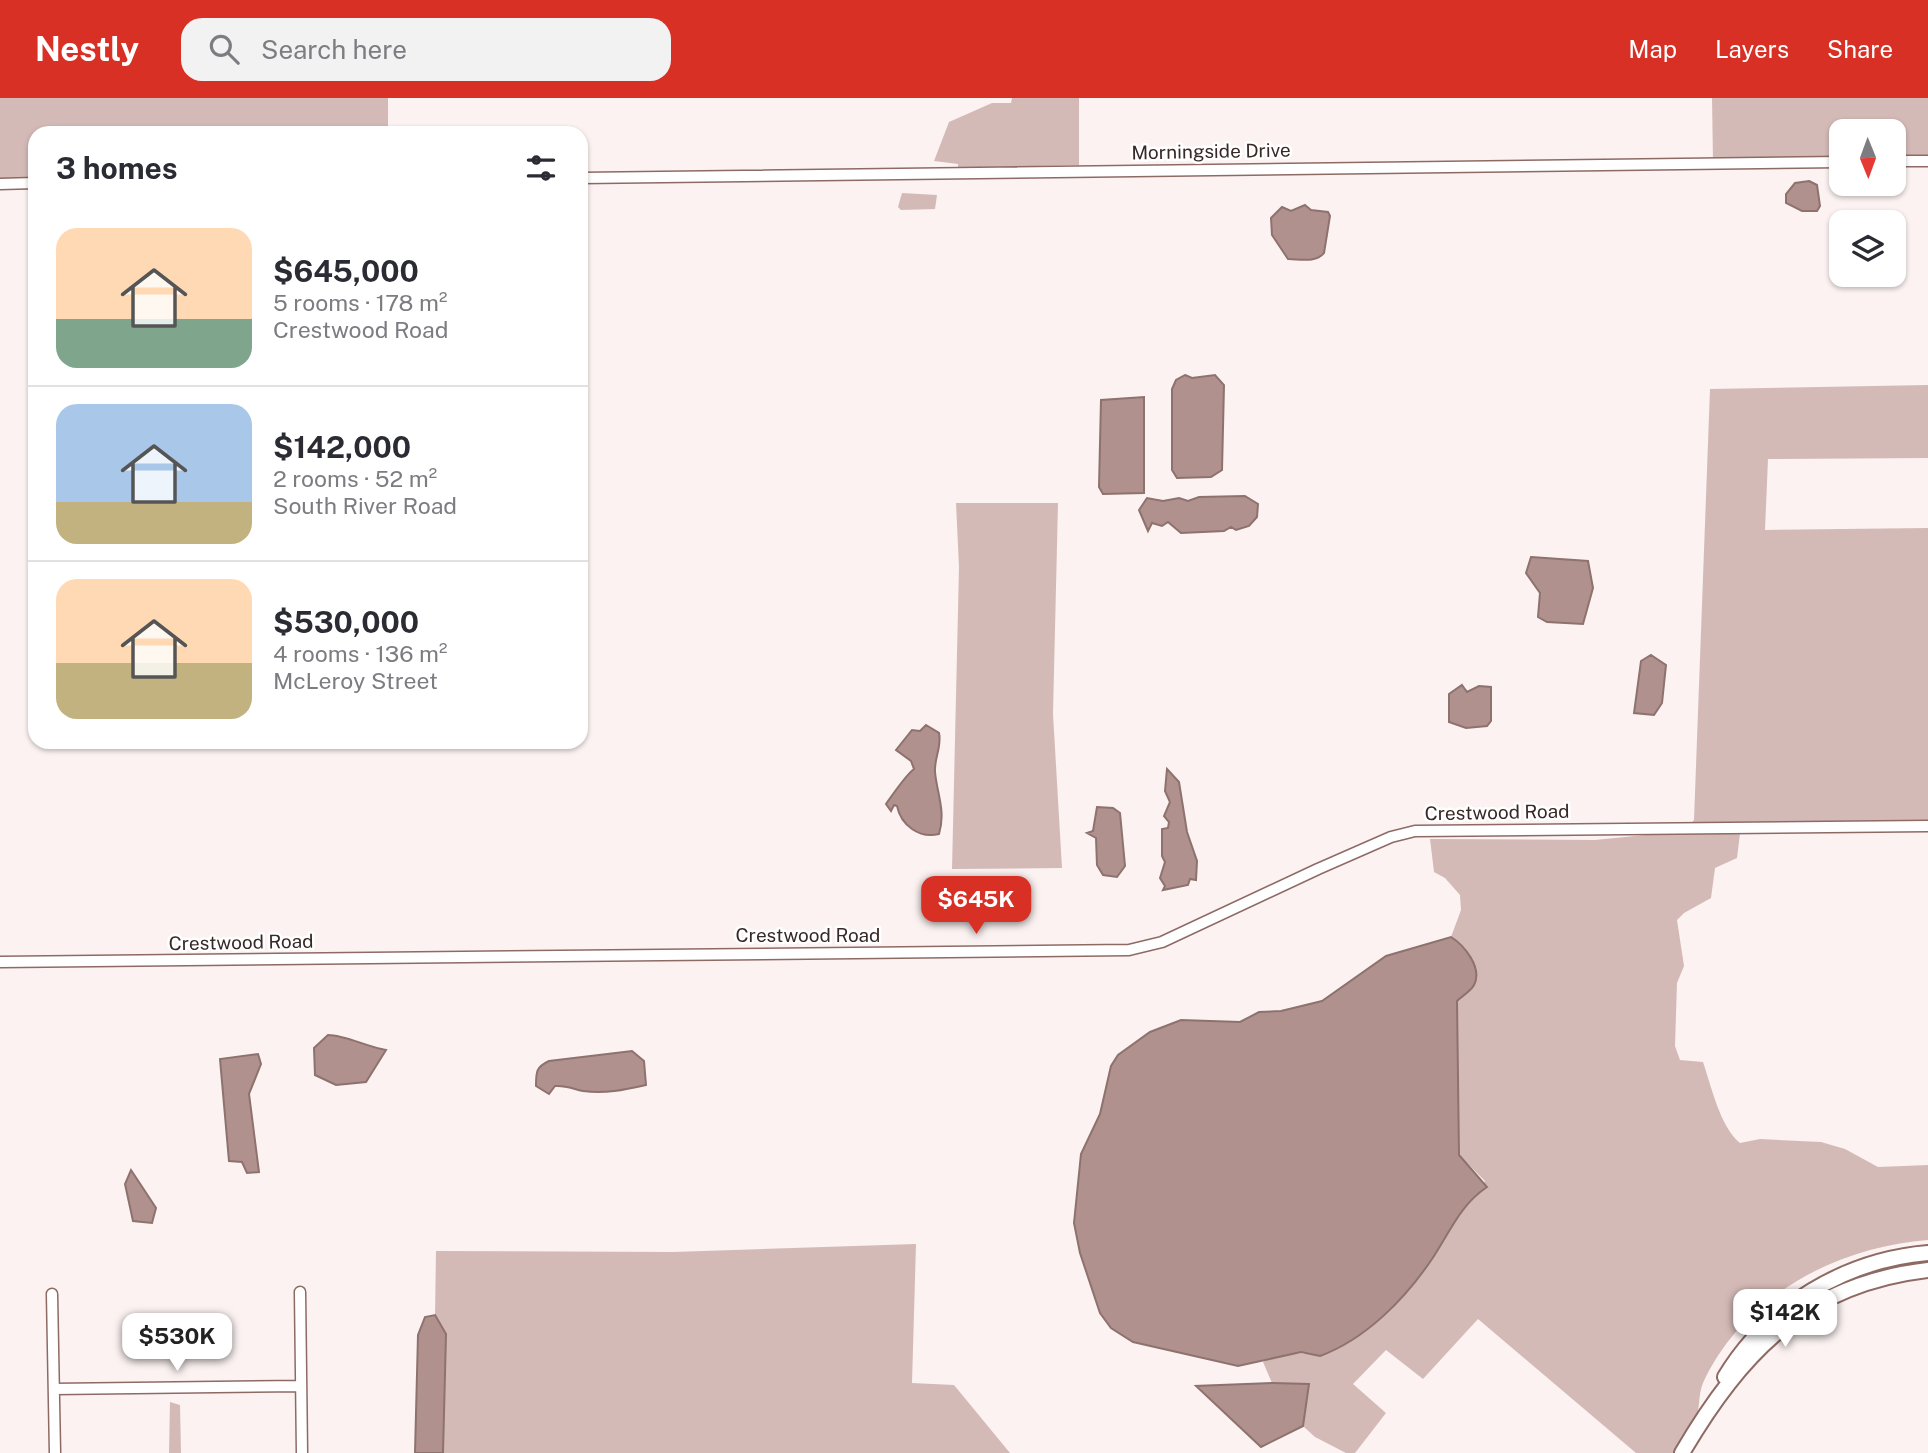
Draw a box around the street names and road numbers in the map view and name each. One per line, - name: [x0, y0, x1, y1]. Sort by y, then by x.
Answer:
- street label: Morningside Drive: [1131, 139, 1291, 163]
- street label: Crestwood Road: [1424, 800, 1570, 824]
- street label: Crestwood Road: [736, 924, 880, 946]
- street label: Crestwood Road: [168, 930, 314, 954]

